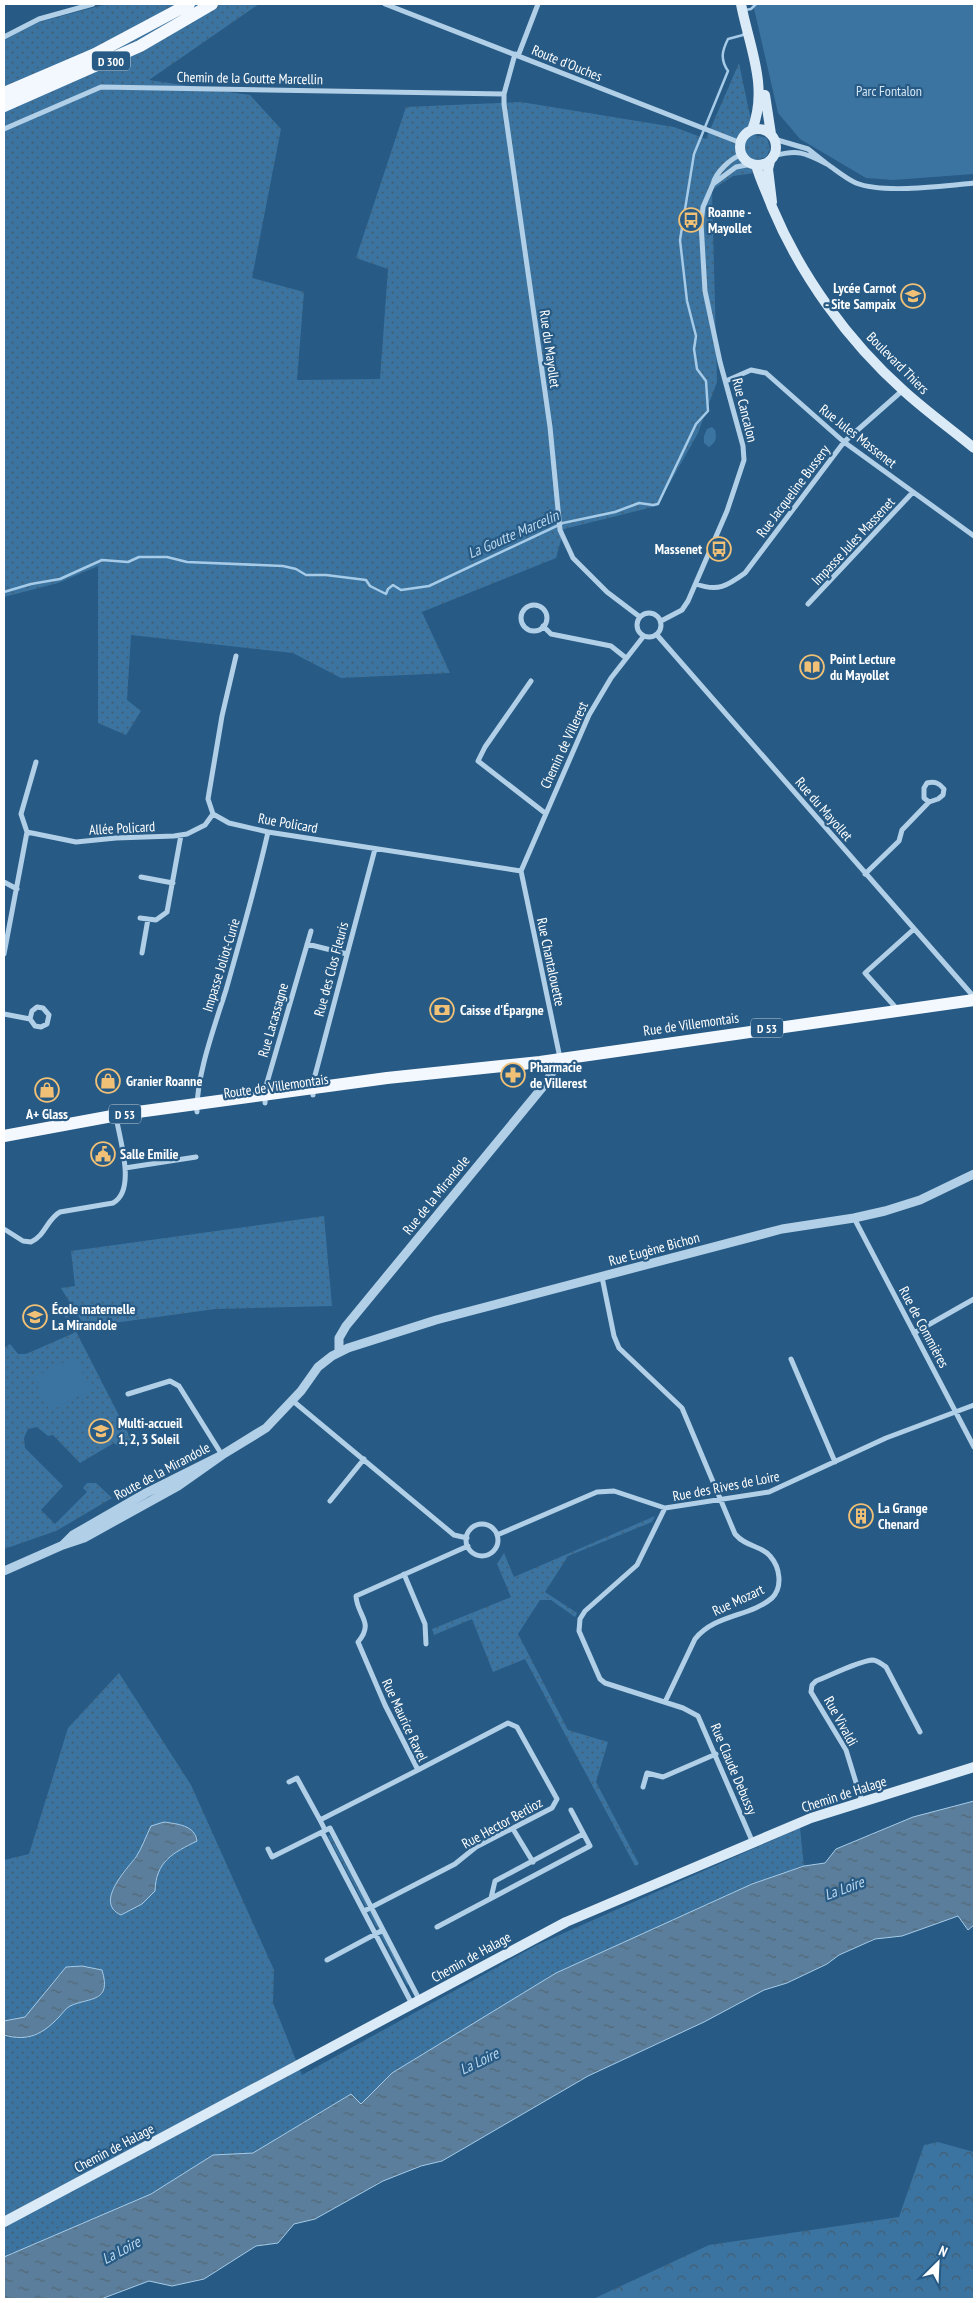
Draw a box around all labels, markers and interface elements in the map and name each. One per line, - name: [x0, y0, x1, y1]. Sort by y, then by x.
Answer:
- street label: Route d'Ouches: [529, 41, 605, 85]
- road number: D 300: [92, 51, 130, 70]
- street label: Chemin de la Goutte Marcellin: [177, 68, 323, 88]
- park label: Parc Fontalon: [856, 82, 922, 100]
- place label: Roanne - Mayollet: [708, 203, 752, 237]
- bus stop icon: Roanne - Mayollet: [678, 207, 704, 233]
- place label: Lycée Carnot - Site Sampaix: [825, 279, 897, 313]
- school or university icon: Lycée Carnot - Site Sampaix: [900, 283, 926, 309]
- street label: Rue du Mayollet: [536, 309, 564, 389]
- street label: Boulevard Thiers: [863, 328, 933, 398]
- street label: Rue Cancalon: [728, 376, 762, 444]
- street label: Rue Jules Massenet: [816, 400, 900, 472]
- street label: Rue Jacqueline Bussery: [752, 441, 834, 541]
- street label: Impasse Jules Massenet: [808, 493, 899, 589]
- water label: La Goutte Marcelin: [465, 505, 563, 562]
- bus stop icon: Massenet: [706, 536, 732, 562]
- place label: Massenet: [655, 540, 702, 558]
- place label: Point Lecture du Mayollet: [830, 650, 896, 684]
- library icon: Point Lecture du Mayollet: [799, 654, 825, 680]
- street label: Chemin de Villerest: [536, 698, 592, 791]
- street label: Rue du Mayollet: [791, 773, 857, 845]
- street label: Rue Policard: [257, 809, 319, 837]
- street label: Allée Policard: [88, 817, 156, 839]
- street label: Impasse Joliot-Curie: [198, 916, 244, 1014]
- street label: Rue Chantalouette: [533, 916, 569, 1008]
- street label: Rue des Clos Fleuris: [310, 920, 352, 1018]
- street label: Rue Lacassagne: [254, 981, 292, 1059]
- bank icon: Caisse d'Épargne: [429, 997, 455, 1023]
- place label: Caisse d'Épargne: [460, 1001, 544, 1019]
- street label: Rue de Villemontais: [642, 1008, 740, 1040]
- road number: D 53: [751, 1018, 783, 1038]
- place label: Pharmacie de Villerest: [530, 1058, 587, 1092]
- pharmacy icon: Pharmacie de Villerest: [500, 1062, 526, 1088]
- shop icon: Granier Roanne: [95, 1068, 121, 1094]
- street label: Route de Villemontais: [222, 1070, 330, 1102]
- place label: Granier Roanne: [126, 1072, 202, 1090]
- shop icon: A+ Glass: [34, 1077, 60, 1103]
- road number: D 53: [109, 1104, 141, 1124]
- place label: A+ Glass: [25, 1105, 68, 1123]
- public building icon: Salle Emilie: [90, 1141, 116, 1167]
- place label: Salle Emilie: [120, 1145, 179, 1163]
- street label: Rue de la Mirandole: [399, 1152, 474, 1238]
- street label: Rue Eugène Bichon: [607, 1228, 701, 1270]
- street label: Rue de Commières: [895, 1283, 953, 1371]
- place label: École maternelle La Mirandole: [52, 1300, 136, 1334]
- school or university icon: École maternelle La Mirandole: [22, 1304, 48, 1330]
- place label: Multi-accueil 1, 2, 3 Soleil: [118, 1414, 183, 1448]
- school or university icon: Multi-accueil 1, 2, 3 Soleil: [88, 1418, 114, 1444]
- street label: Route de la Mirandole: [111, 1438, 213, 1504]
- street label: Rue des Rives de Loire: [671, 1467, 781, 1505]
- place label: La Grange Chenard: [878, 1499, 928, 1533]
- building icon: La Grange Chenard: [848, 1503, 874, 1529]
- street label: Rue Mozart: [709, 1580, 767, 1620]
- street label: Rue Maurice Ravel: [378, 1676, 432, 1765]
- street label: Rue Vivaldi: [820, 1693, 862, 1749]
- street label: Rue Claude Debussy: [707, 1721, 762, 1818]
- street label: Chemin de Halage: [799, 1772, 889, 1816]
- street label: Rue Hector Berlioz: [458, 1793, 546, 1853]
- water label: La Loire: [822, 1872, 867, 1904]
- street label: Chemin de Halage: [428, 1928, 514, 1986]
- water label: La Loire: [456, 2043, 502, 2078]
- street label: Chemin de Halage: [71, 2119, 157, 2177]
- water label: La Loire: [99, 2232, 144, 2268]
- north arrow: [913, 2238, 963, 2288]
- text: N: [936, 2241, 950, 2261]

